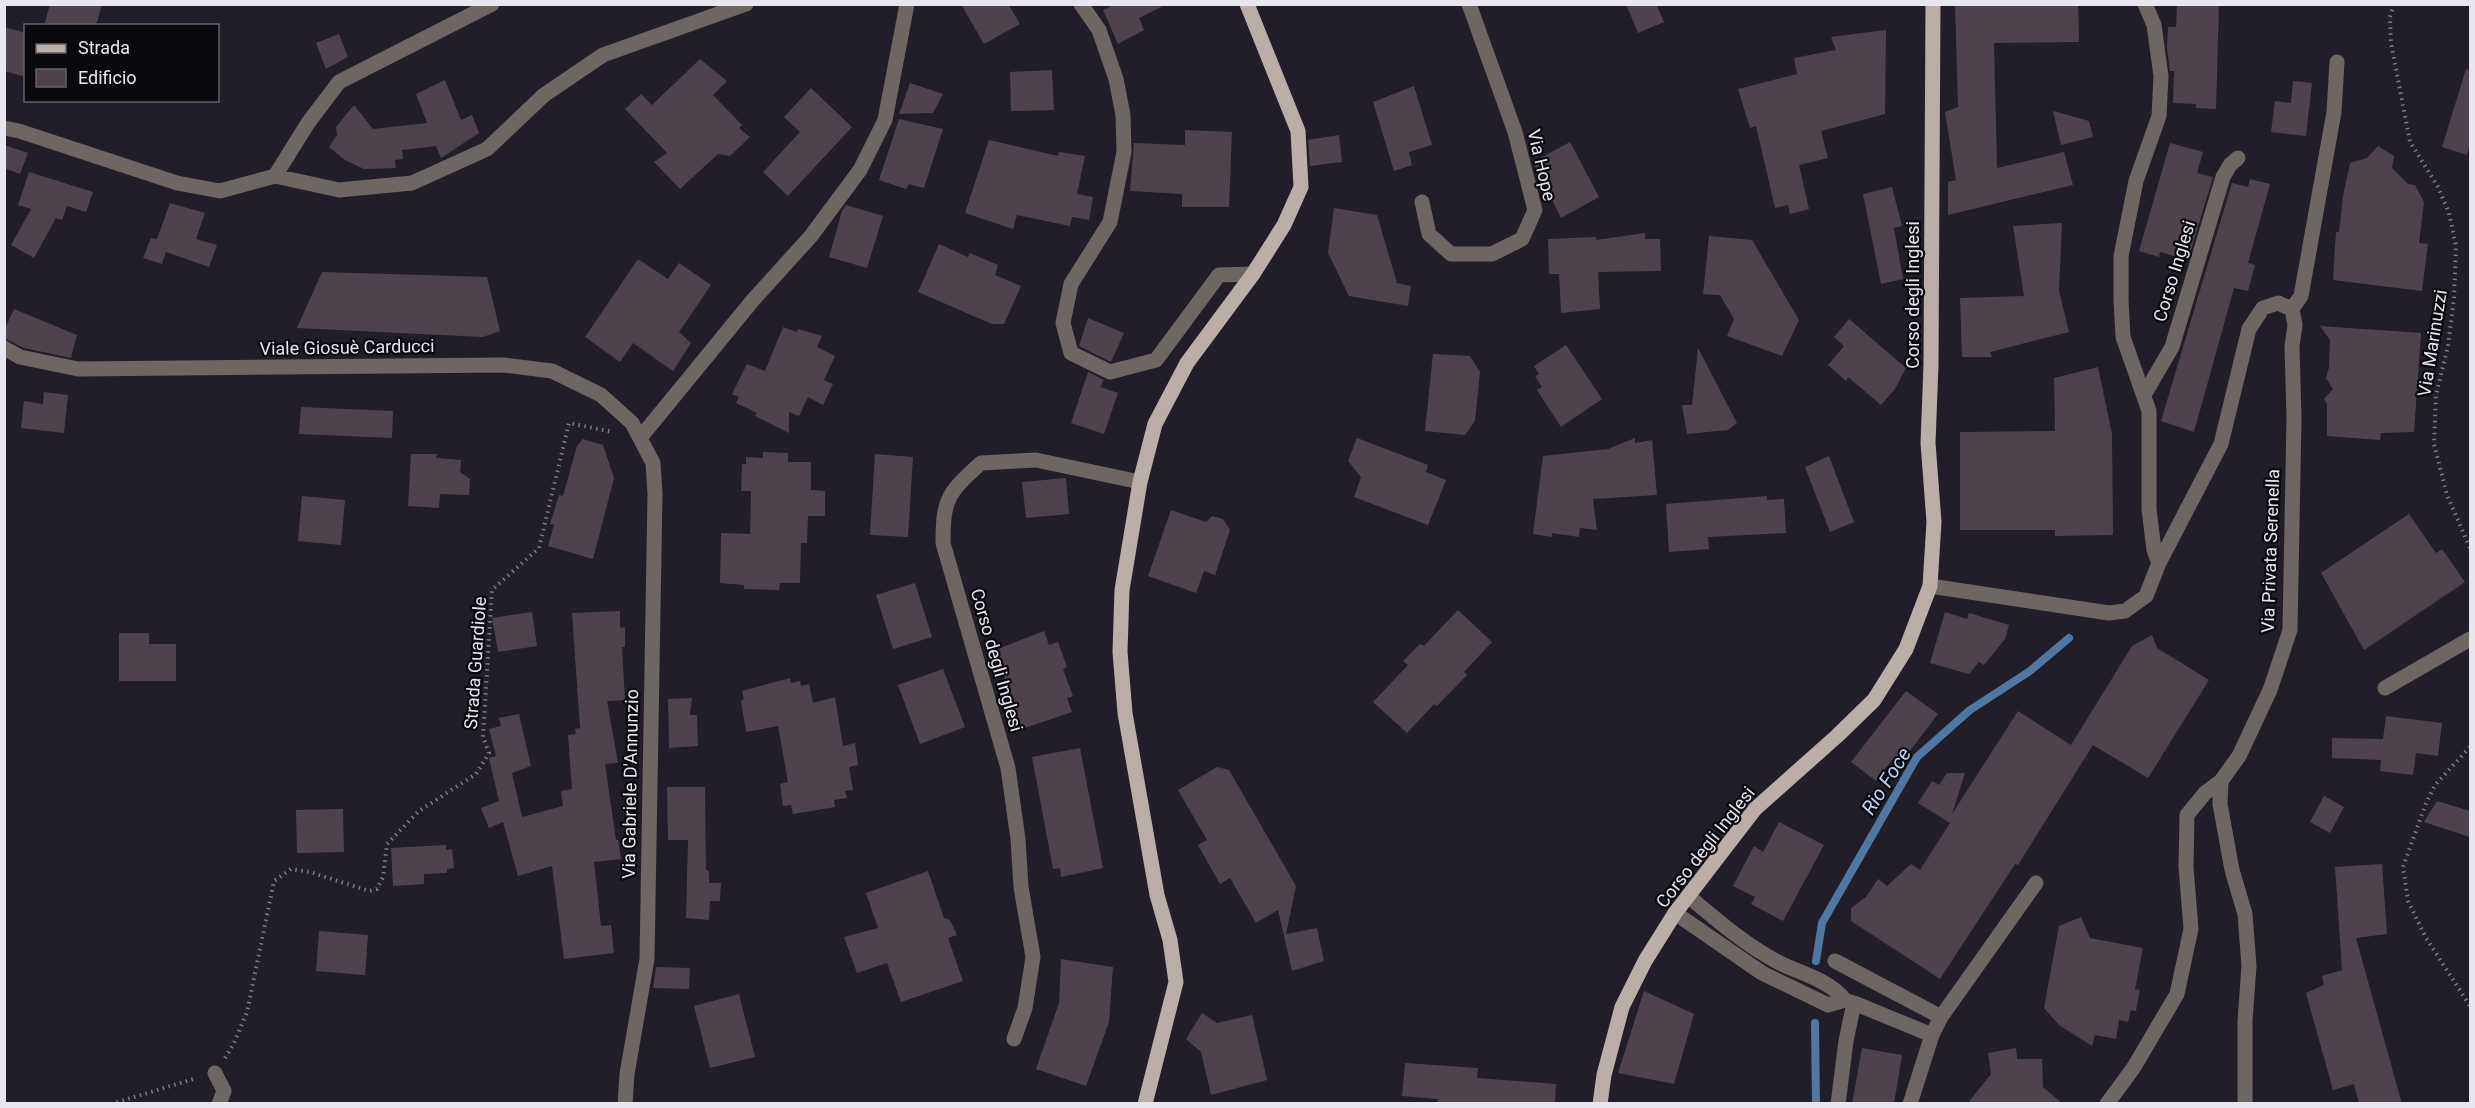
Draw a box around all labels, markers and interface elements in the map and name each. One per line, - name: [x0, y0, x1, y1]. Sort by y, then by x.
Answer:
- legend: [24, 24, 219, 102]
- text: Strada: [78, 37, 130, 58]
- text: Edificio: [78, 67, 137, 88]
- street label: Via Hope: [1524, 127, 1560, 203]
- street label: Corso Inglesi: [2149, 218, 2199, 324]
- street label: Corso degli Inglesi: [1902, 221, 1923, 369]
- street label: Via Marinuzzi: [2413, 288, 2451, 398]
- street label: Viale Giosuè Carducci: [259, 335, 435, 359]
- street label: Via Privata Serenella: [2257, 469, 2283, 633]
- street label: Corso degli Inglesi: [967, 586, 1027, 734]
- street label: Strada Guardiole: [460, 596, 490, 730]
- street label: Via Gabriele D'Annunzio: [618, 689, 642, 879]
- water label: Rio Foce: [1856, 743, 1916, 819]
- street label: Corso degli Inglesi: [1651, 782, 1759, 912]

